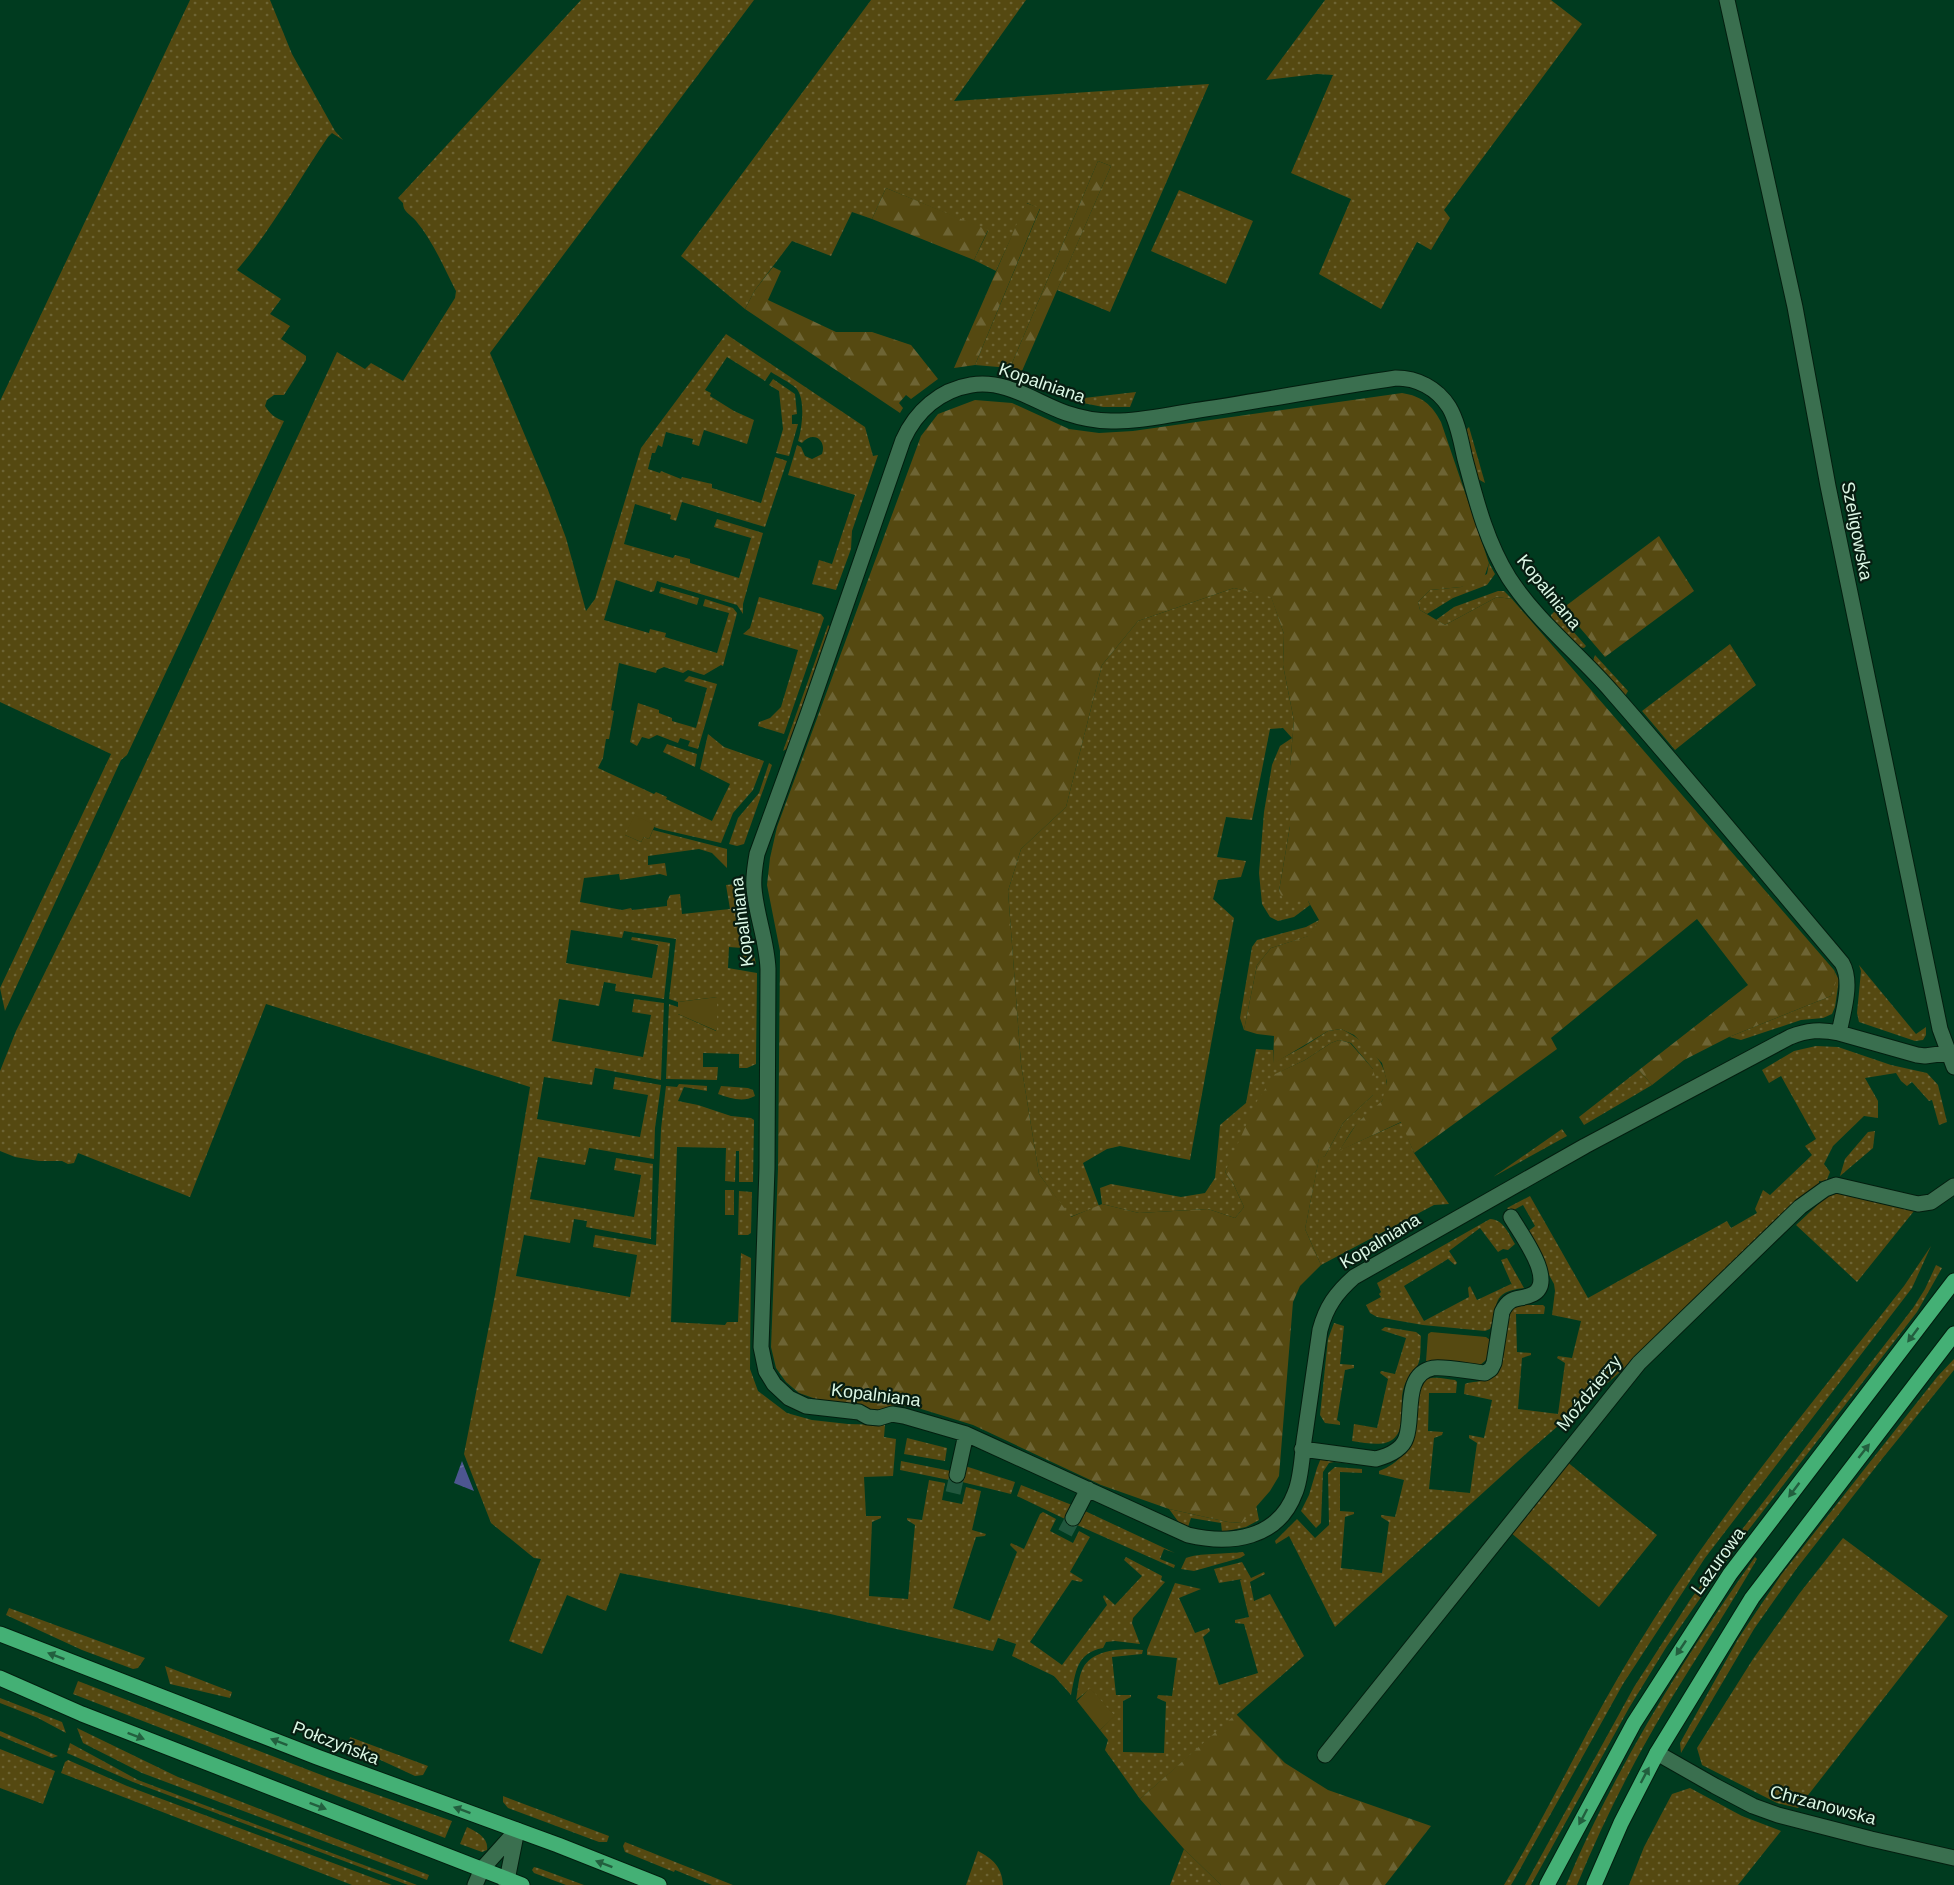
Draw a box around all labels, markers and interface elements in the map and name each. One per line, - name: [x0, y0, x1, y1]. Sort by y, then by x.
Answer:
- street label: Kopalniana: [996, 359, 1089, 407]
- street label: Szeligowska: [1838, 480, 1877, 583]
- street label: Kopalniana: [1513, 551, 1586, 634]
- street label: Kopalniana: [726, 875, 757, 968]
- street label: Kopalniana: [1336, 1209, 1425, 1273]
- one-way arrow: [1907, 1327, 1919, 1343]
- street label: Moździerzy: [1553, 1351, 1625, 1435]
- street label: Kopalniana: [830, 1380, 923, 1411]
- one-way arrow: [1857, 1443, 1870, 1459]
- one-way arrow: [1788, 1482, 1801, 1498]
- street label: Lazurowa: [1687, 1523, 1750, 1598]
- one-way arrow: [1676, 1640, 1687, 1656]
- one-way arrow: [47, 1651, 65, 1660]
- street label: Połczyńska: [290, 1717, 383, 1769]
- one-way arrow: [128, 1731, 146, 1741]
- one-way arrow: [270, 1737, 288, 1747]
- one-way arrow: [1640, 1766, 1650, 1783]
- street label: Chrzanowska: [1768, 1781, 1879, 1829]
- one-way arrow: [310, 1801, 328, 1811]
- one-way arrow: [453, 1805, 471, 1815]
- one-way arrow: [1578, 1809, 1588, 1826]
- one-way arrow: [595, 1858, 613, 1868]

